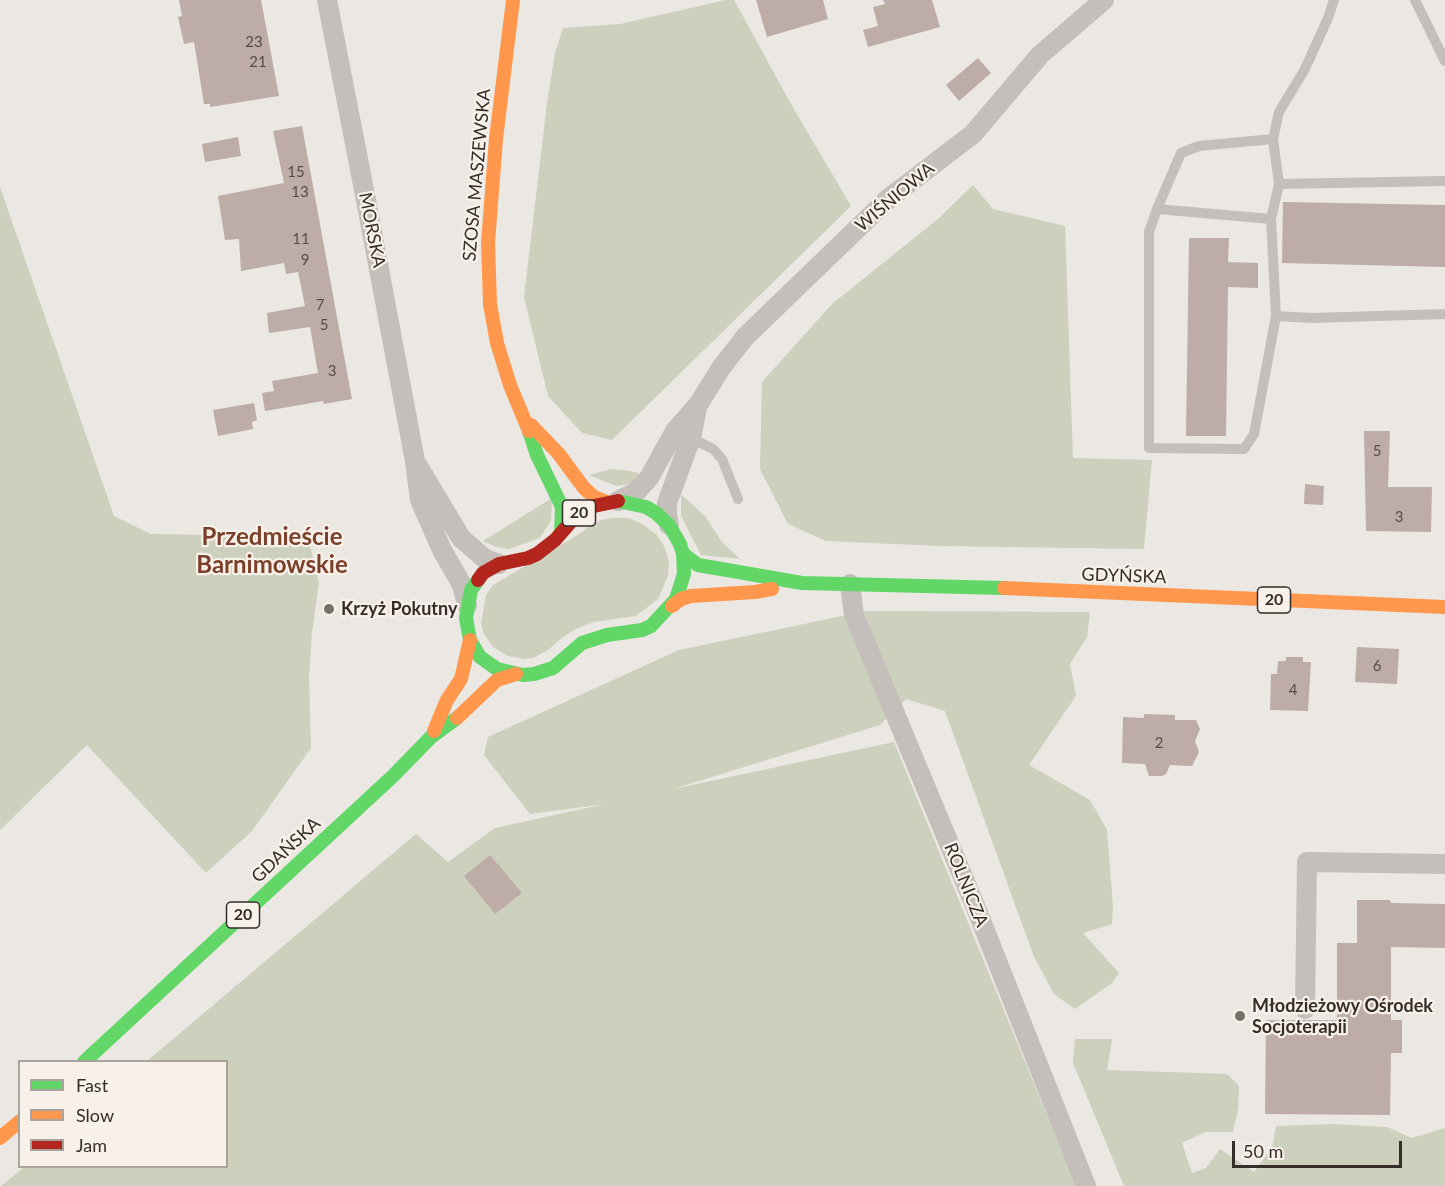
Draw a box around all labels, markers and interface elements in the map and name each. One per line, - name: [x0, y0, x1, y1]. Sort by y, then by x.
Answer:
- house number: 23: [245, 33, 263, 51]
- house number: 21: [249, 53, 267, 71]
- street label: SZOSA MASZEWSKA: [459, 88, 495, 262]
- street label: WIŚNIOWA: [851, 158, 939, 236]
- house number: 15: [287, 163, 305, 181]
- house number: 13: [291, 183, 309, 201]
- street label: MORSKA: [354, 191, 390, 269]
- house number: 11: [292, 230, 310, 248]
- house number: 9: [301, 251, 309, 269]
- house number: 7: [316, 296, 324, 314]
- house number: 5: [320, 316, 328, 334]
- house number: 3: [328, 362, 336, 380]
- house number: 5: [1373, 442, 1381, 460]
- road number: 20: [562, 500, 596, 526]
- house number: 3: [1395, 508, 1403, 526]
- district label: Przedmieście Barnimowskie: [196, 523, 348, 579]
- street label: GDYŃSKA: [1081, 564, 1167, 588]
- road number: 20: [1258, 587, 1290, 613]
- place label: Krzyż Pokutny: [341, 598, 457, 620]
- marker: Krzyż Pokutny: [322, 602, 336, 616]
- house number: 6: [1373, 657, 1381, 675]
- house number: 4: [1289, 681, 1297, 699]
- house number: 2: [1155, 734, 1163, 752]
- street label: GDAŃSKA: [247, 813, 325, 887]
- street label: ROLNICZA: [939, 840, 993, 930]
- road number: 20: [226, 902, 260, 928]
- place label: Młodzieżowy Ośrodek Socjoterapii: [1252, 995, 1433, 1038]
- marker: Młodzieżowy Ośrodek Socjoterapii: [1233, 1009, 1247, 1023]
- legend: [18, 1060, 228, 1168]
- text: Fast: [76, 1074, 108, 1096]
- text: Slow: [76, 1104, 114, 1126]
- scale bar: [1235, 1129, 1404, 1167]
- text: Jam: [76, 1134, 107, 1156]
- text: 50 m: [1243, 1140, 1283, 1162]

